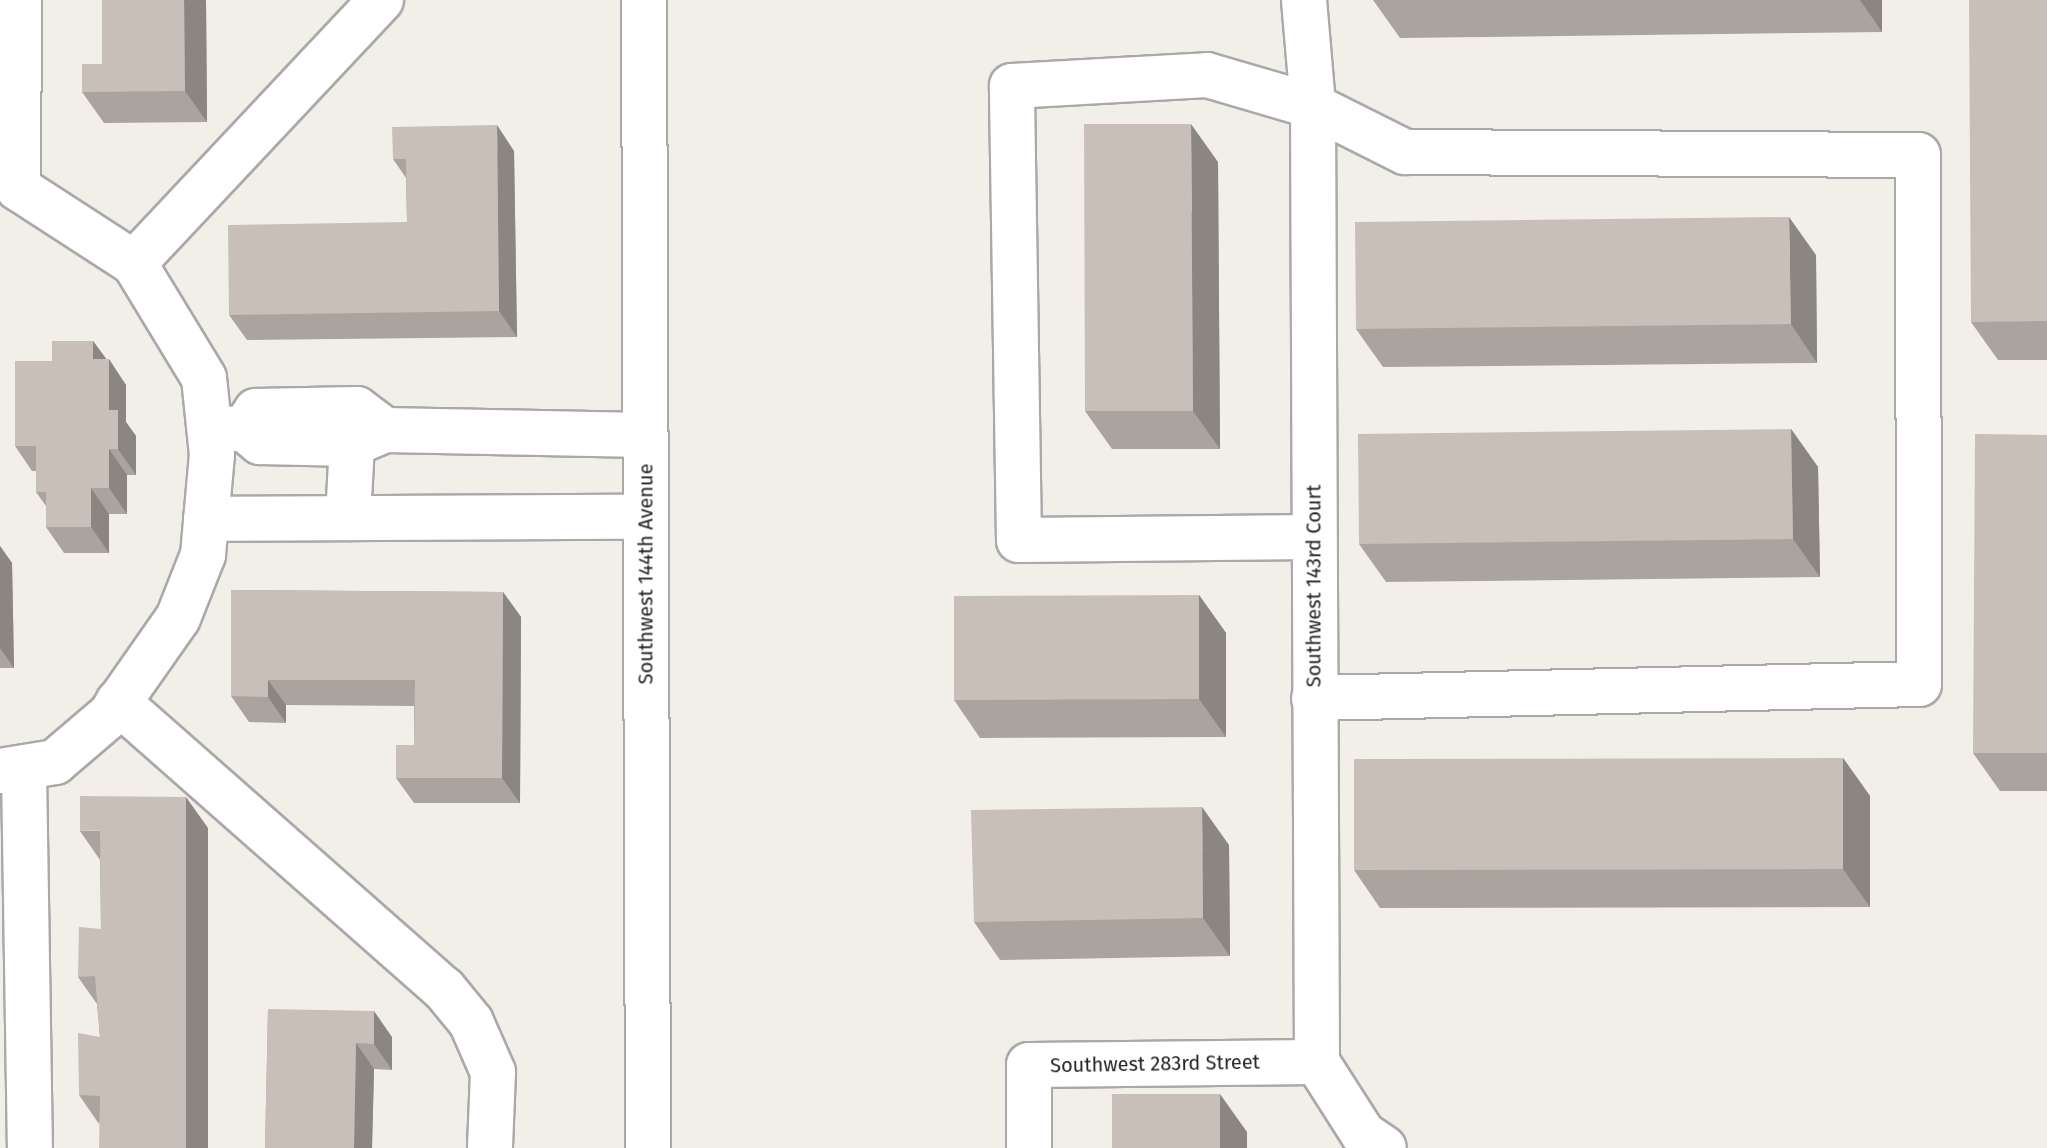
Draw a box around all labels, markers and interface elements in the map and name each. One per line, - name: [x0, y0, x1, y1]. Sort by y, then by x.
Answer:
- street label: Southwest 144th Avenue: [634, 464, 658, 684]
- street label: Southwest 143rd Court: [1302, 485, 1326, 687]
- street label: Southwest 283rd Street: [1050, 1050, 1260, 1078]

